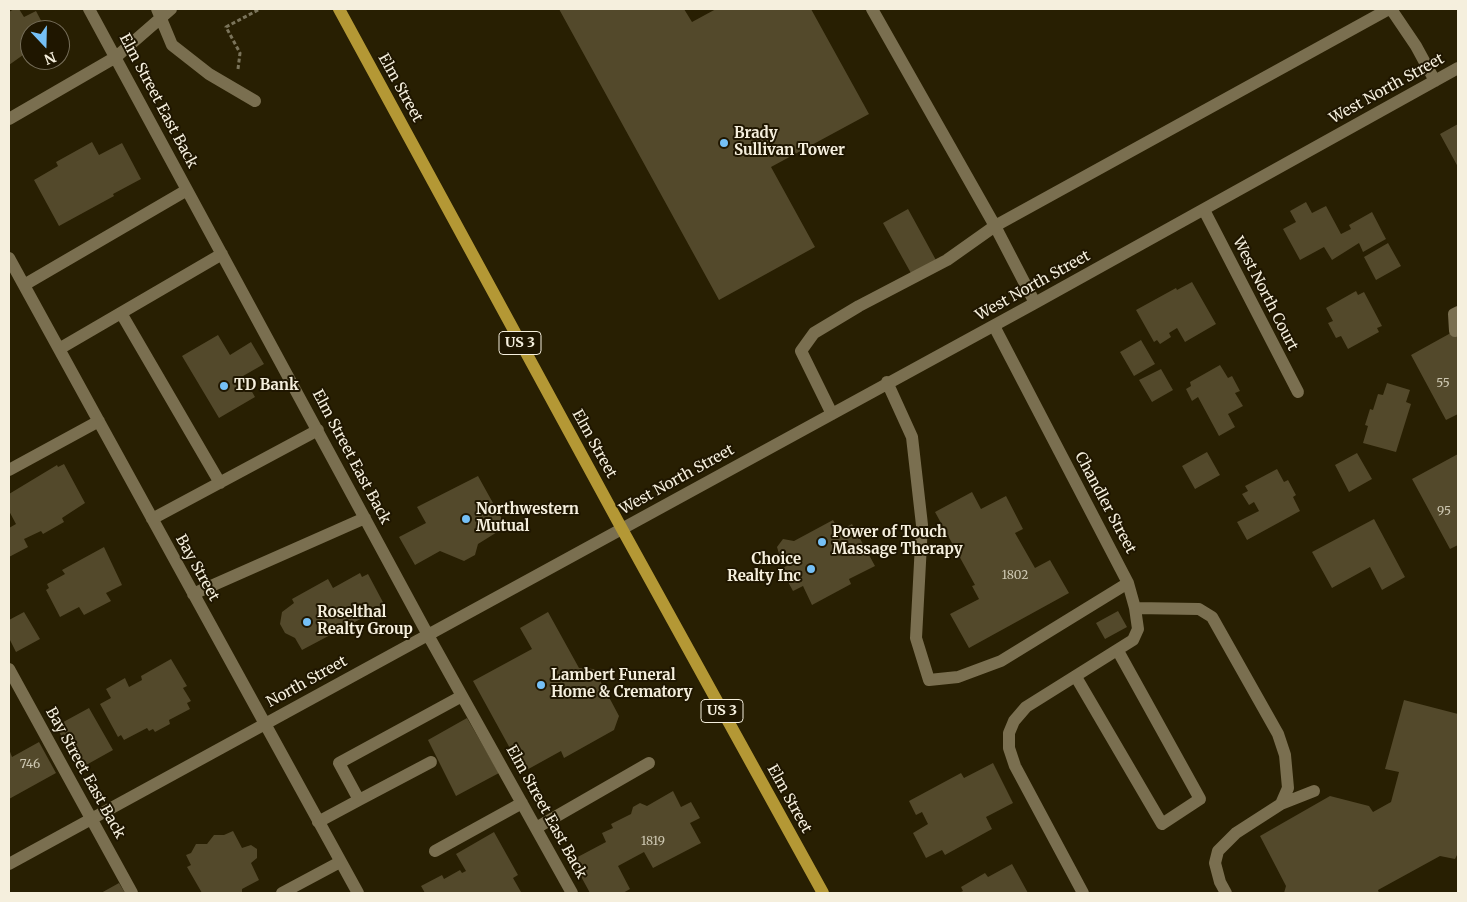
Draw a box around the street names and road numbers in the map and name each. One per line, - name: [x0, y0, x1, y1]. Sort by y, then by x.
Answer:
- street label: Elm Street East Back: [115, 31, 201, 171]
- street label: West North Street: [1327, 50, 1447, 128]
- street label: Elm Street: [374, 51, 426, 125]
- street label: West North Court: [1229, 234, 1301, 354]
- street label: West North Street: [973, 247, 1093, 325]
- road number: US 3: [499, 332, 541, 354]
- street label: Elm Street East Back: [308, 387, 394, 527]
- street label: Elm Street: [568, 407, 620, 481]
- street label: West North Street: [617, 441, 737, 519]
- street label: Chandler Street: [1071, 449, 1139, 557]
- street label: Bay Street: [171, 532, 223, 604]
- street label: North Street: [264, 653, 350, 711]
- road number: US 3: [701, 699, 743, 722]
- street label: Bay Street East Back: [41, 704, 129, 842]
- street label: Elm Street East Back: [502, 742, 590, 882]
- street label: Elm Street: [763, 762, 815, 836]

